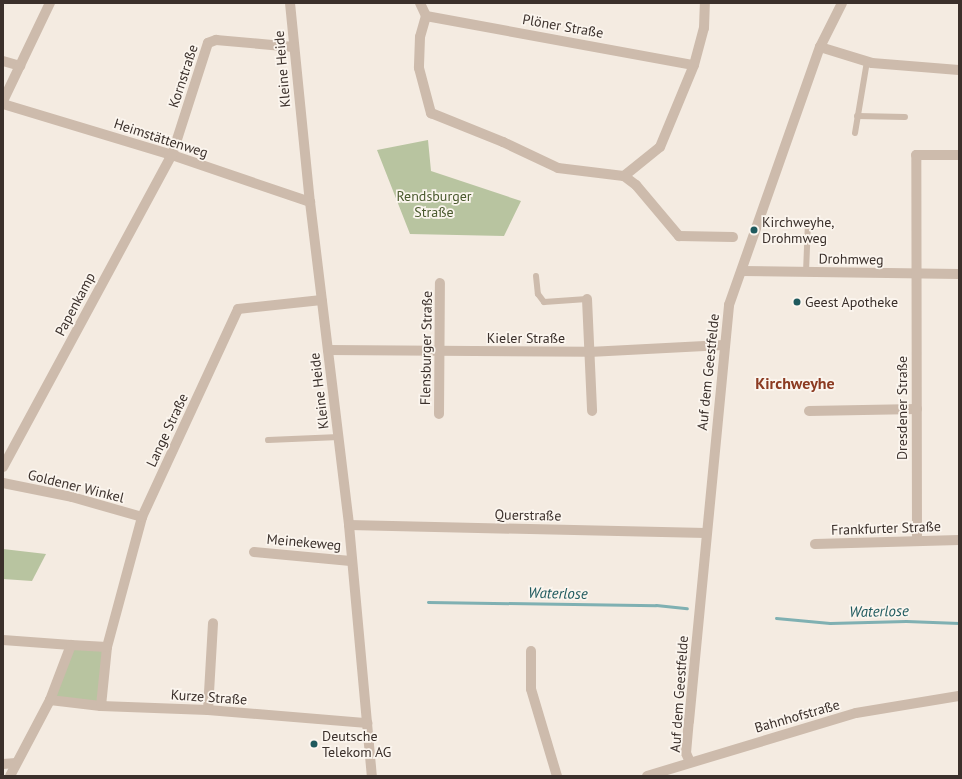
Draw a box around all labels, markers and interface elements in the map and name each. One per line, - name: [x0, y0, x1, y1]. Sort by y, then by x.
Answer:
- street label: Plöner Straße: [521, 11, 605, 41]
- street label: Kleine Heide: [270, 30, 294, 108]
- street label: Kornstraße: [165, 42, 201, 110]
- street label: Heimstättenweg: [112, 115, 210, 161]
- park label: Rendsburger Straße: [396, 188, 472, 220]
- place label: Kirchweyhe, Drohmweg: [762, 214, 834, 246]
- marker: Kirchweyhe, Drohmweg: [749, 225, 759, 235]
- street label: Drohmweg: [818, 250, 884, 268]
- street label: Papenkamp: [51, 269, 99, 339]
- street label: Flensburger Straße: [417, 291, 435, 405]
- place label: Geest Apotheke: [805, 294, 898, 310]
- marker: Geest Apotheke: [792, 297, 802, 307]
- street label: Auf dem Geestfelde: [694, 313, 722, 431]
- street label: Kieler Straße: [487, 330, 565, 346]
- street label: Kleine Heide: [306, 352, 332, 430]
- street label: Dresdener Straße: [894, 356, 910, 460]
- district label: Kirchweyhe: [755, 373, 835, 393]
- street label: Lange Straße: [143, 391, 191, 469]
- street label: Goldener Winkel: [26, 466, 126, 506]
- street label: Querstraße: [494, 506, 562, 524]
- street label: Frankfurter Straße: [831, 518, 941, 538]
- street label: Meinekeweg: [266, 530, 342, 554]
- water label: Waterlose: [528, 583, 588, 603]
- water label: Waterlose: [849, 601, 909, 621]
- street label: Auf dem Geestfelde: [667, 635, 691, 753]
- street label: Kurze Straße: [170, 686, 248, 708]
- street label: Bahnhofstraße: [753, 696, 841, 736]
- place label: Deutsche Telekom AG: [322, 728, 392, 760]
- marker: Deutsche Telekom AG: [309, 739, 319, 749]

